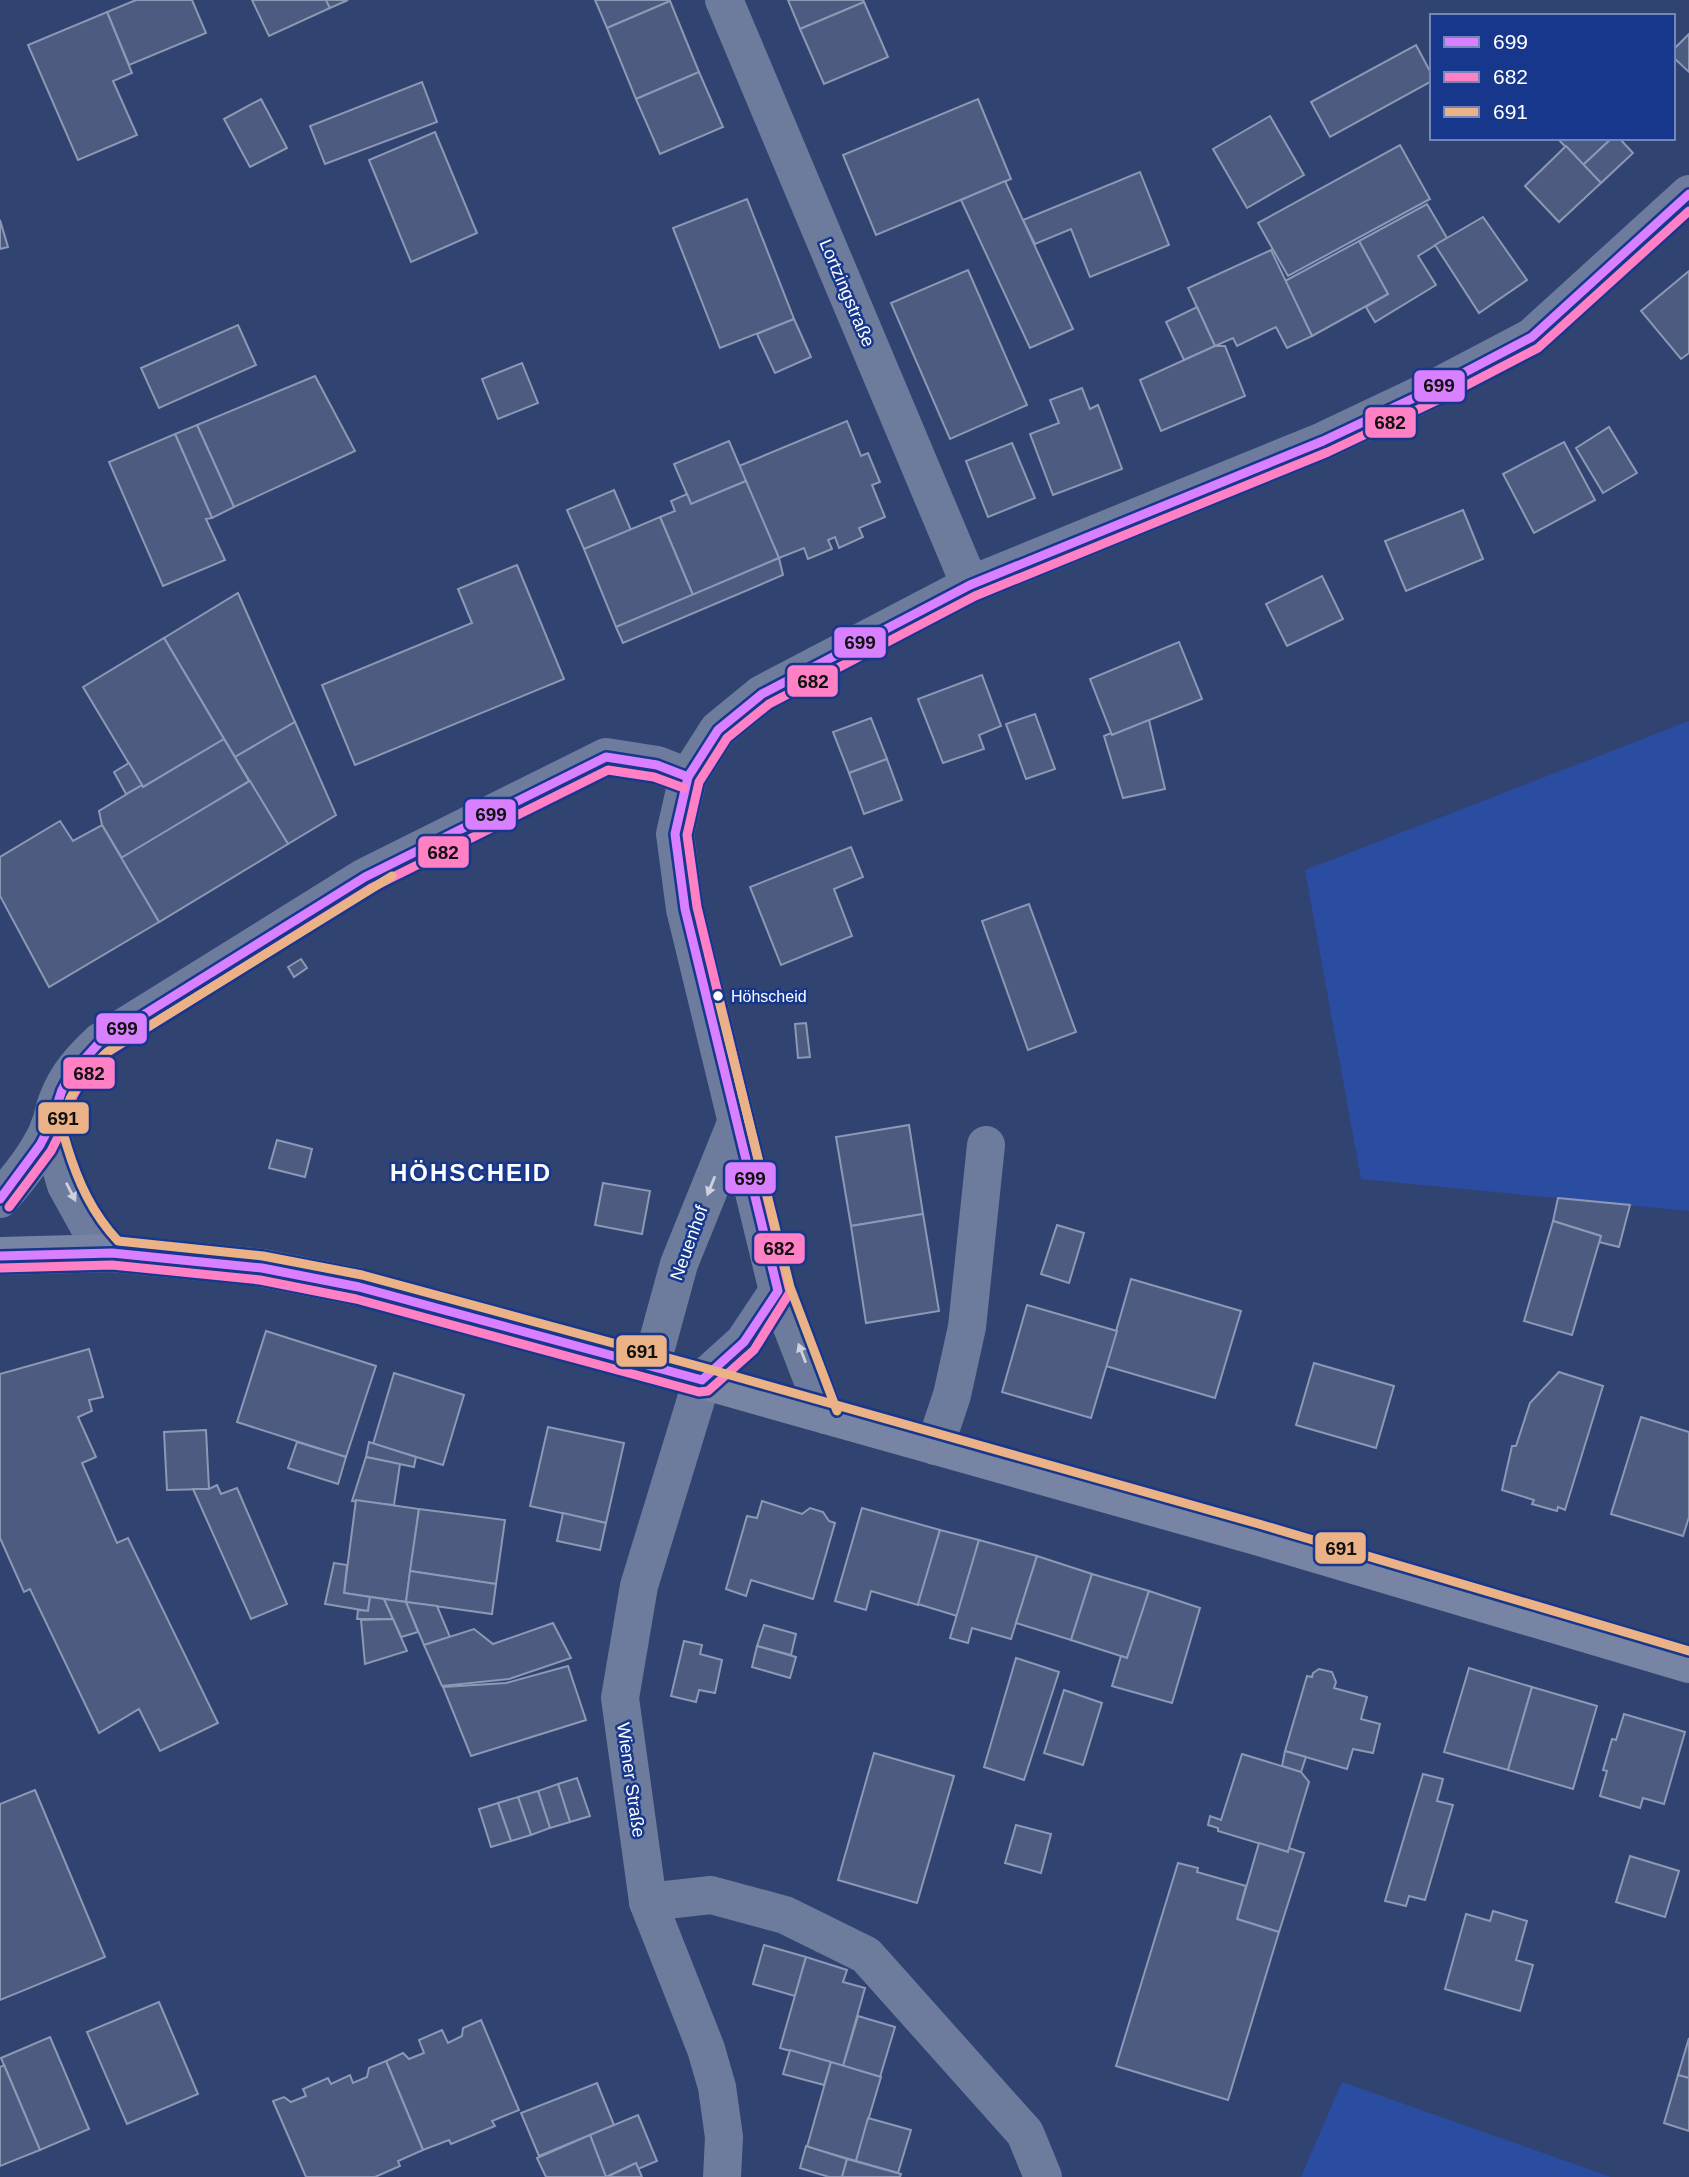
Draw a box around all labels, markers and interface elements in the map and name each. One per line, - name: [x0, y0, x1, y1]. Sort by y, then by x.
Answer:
- legend: [1430, 14, 1675, 140]
- text: 699: [1493, 30, 1528, 53]
- text: 682: [1493, 65, 1528, 88]
- text: 691: [1493, 100, 1528, 123]
- street label: Lortzingstraße: [815, 236, 879, 350]
- line badge: 699: [1413, 369, 1466, 403]
- text: 699: [1423, 375, 1455, 396]
- line badge: 682: [1364, 406, 1417, 439]
- text: 682: [1374, 412, 1406, 433]
- line badge: 699: [833, 626, 887, 659]
- text: 699: [844, 632, 876, 653]
- line badge: 682: [786, 664, 839, 698]
- text: 682: [797, 671, 829, 692]
- line badge: 699: [464, 798, 517, 831]
- text: 699: [475, 804, 507, 825]
- line badge: 682: [417, 835, 470, 869]
- text: 682: [427, 842, 459, 863]
- place label: Höhscheid: [731, 988, 807, 1005]
- marker: Höhscheid: [711, 989, 725, 1003]
- line badge: 699: [95, 1012, 148, 1045]
- text: 699: [106, 1018, 138, 1039]
- line badge: 682: [62, 1056, 116, 1090]
- text: 682: [73, 1063, 105, 1084]
- line badge: 691: [37, 1101, 90, 1135]
- text: 691: [47, 1108, 79, 1129]
- district label: HÖHSCHEID: [390, 1159, 552, 1186]
- line badge: 699: [724, 1161, 777, 1195]
- text: 699: [734, 1168, 766, 1189]
- one-way arrow: [705, 1176, 716, 1197]
- one-way arrow: [65, 1182, 76, 1202]
- street label: Neuenhof: [666, 1202, 712, 1283]
- line badge: 682: [753, 1232, 806, 1265]
- text: 682: [763, 1238, 795, 1259]
- line badge: 691: [615, 1334, 668, 1368]
- text: 691: [626, 1341, 658, 1362]
- one-way arrow: [796, 1343, 807, 1364]
- line badge: 691: [1314, 1531, 1367, 1565]
- text: 691: [1325, 1538, 1357, 1559]
- street label: Wiener Straße: [613, 1721, 649, 1839]

